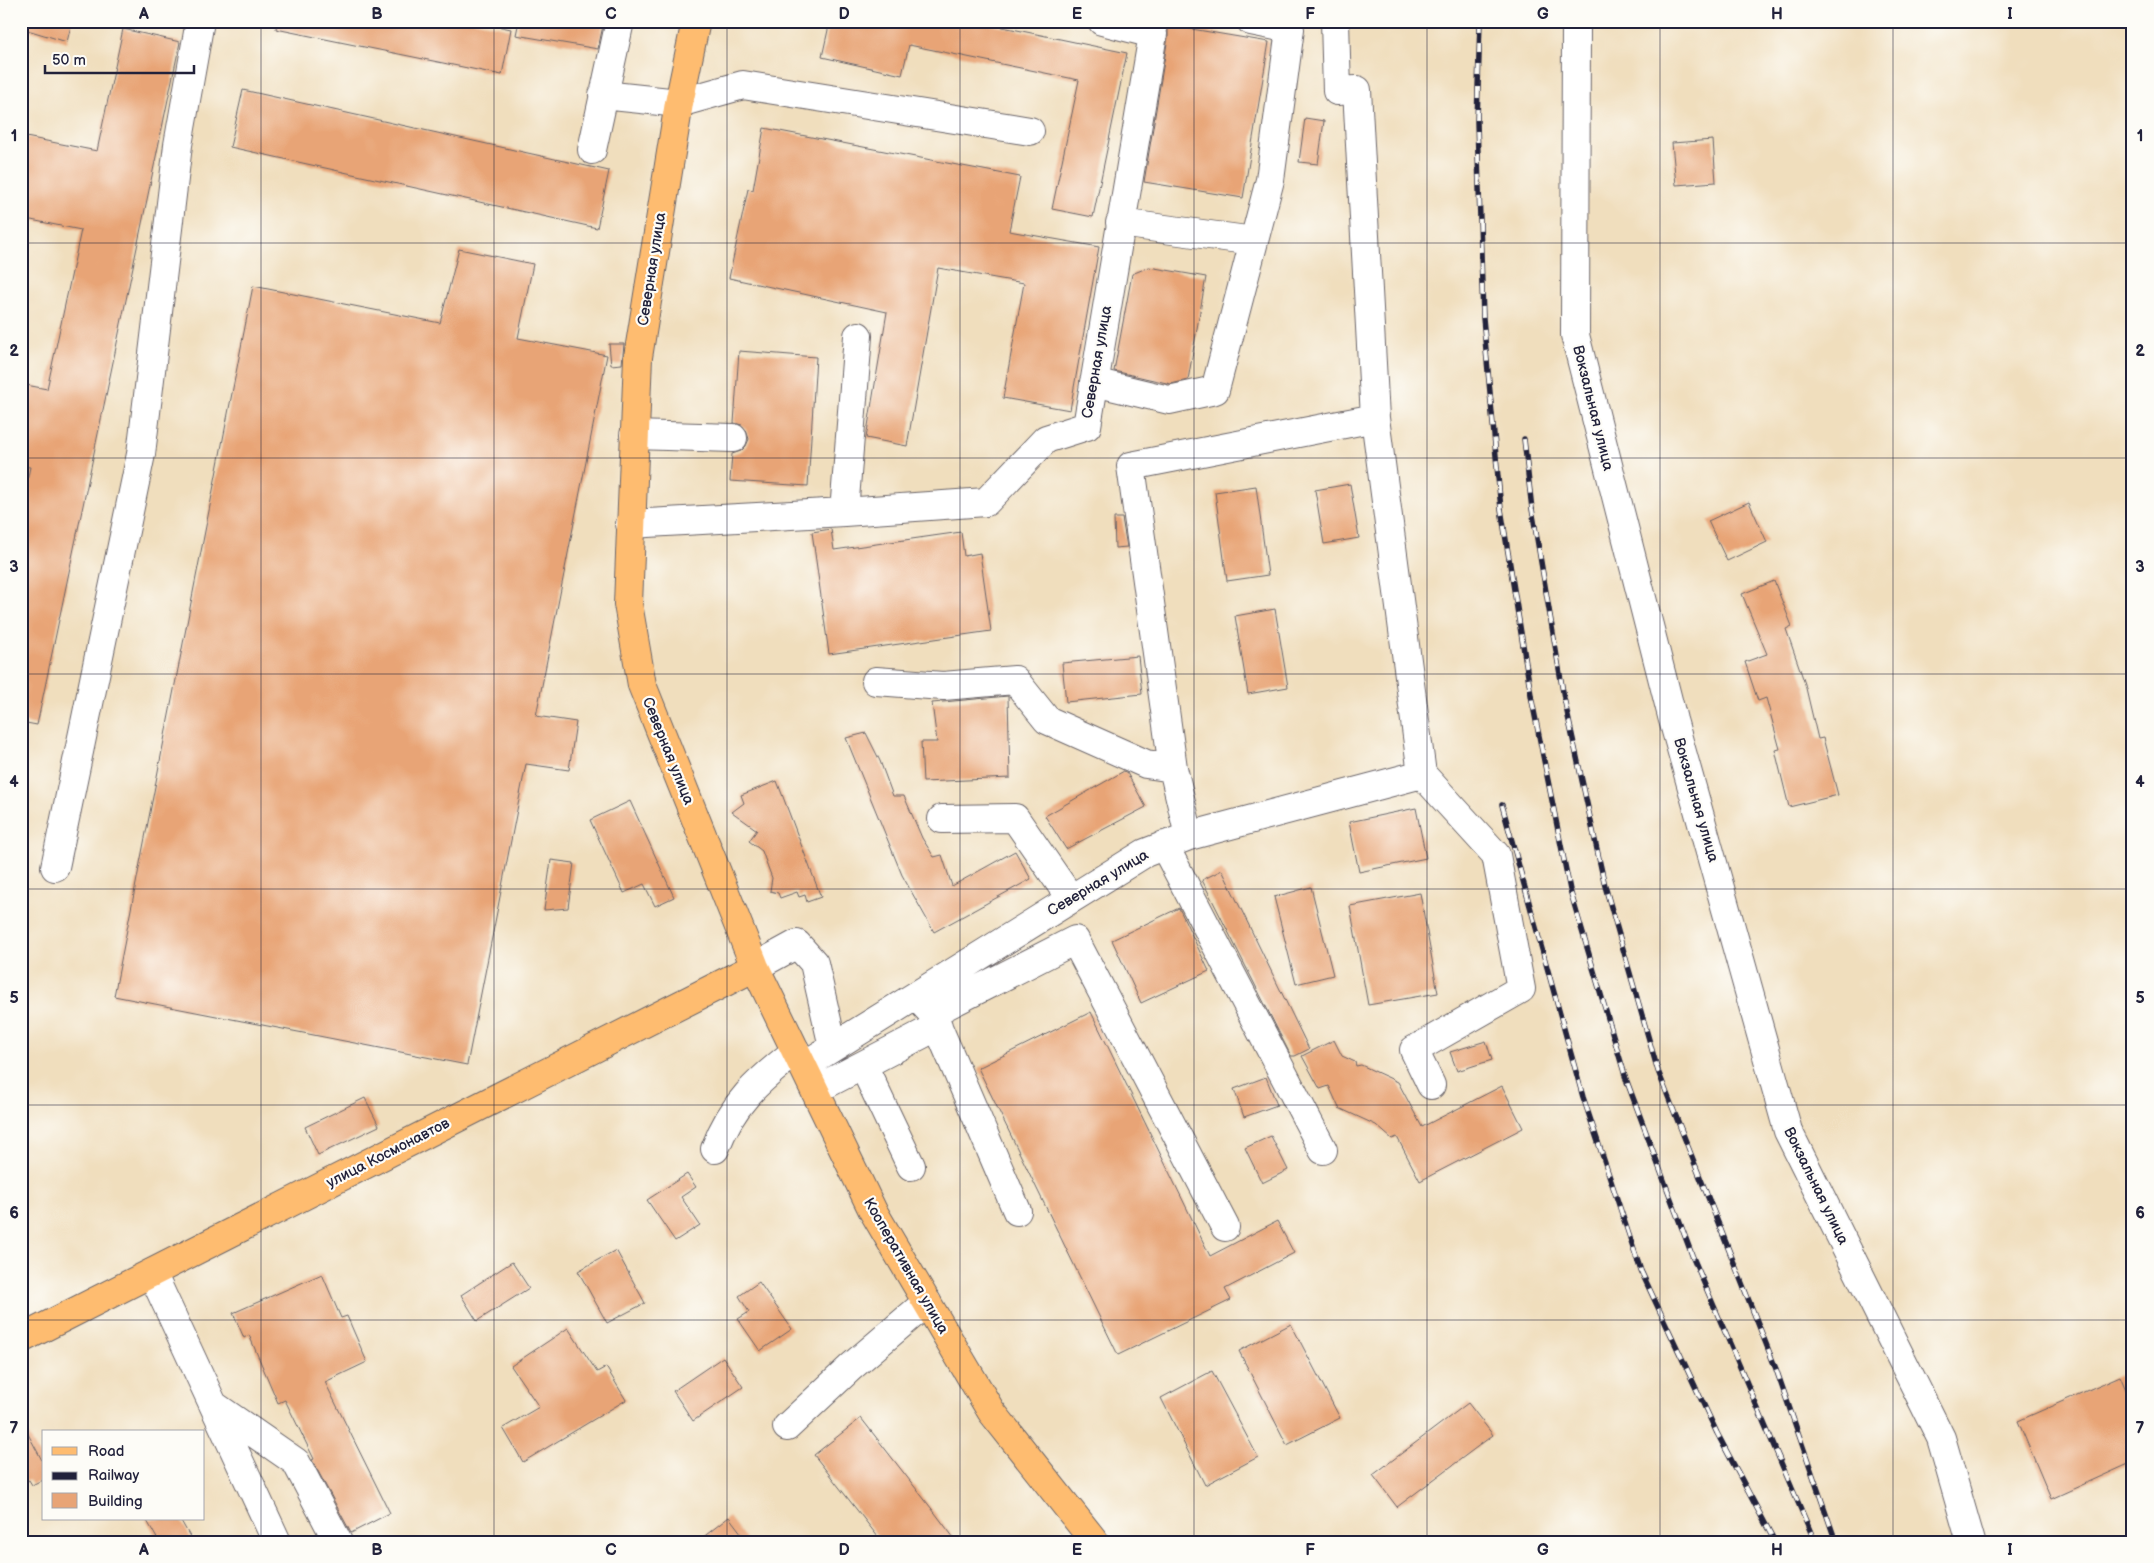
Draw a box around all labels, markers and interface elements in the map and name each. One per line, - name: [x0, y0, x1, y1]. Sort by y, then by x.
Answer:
- text: A: [138, 5, 149, 24]
- text: B: [371, 5, 383, 24]
- text: C: [605, 5, 617, 24]
- text: D: [838, 5, 850, 24]
- text: E: [1072, 5, 1082, 24]
- text: F: [1305, 5, 1315, 24]
- text: G: [1537, 5, 1549, 24]
- text: H: [1771, 5, 1783, 24]
- text: I: [2007, 5, 2013, 24]
- scale bar: [45, 42, 194, 74]
- text: 50 m: [52, 51, 86, 70]
- text: 1: [11, 127, 17, 146]
- text: 1: [2137, 127, 2143, 146]
- street label: Северная улица: [634, 211, 670, 327]
- street label: Северная улица: [1078, 304, 1116, 420]
- text: 2: [9, 342, 19, 361]
- text: 2: [2135, 342, 2145, 361]
- street label: Вокзальная улица: [1568, 343, 1618, 473]
- text: 3: [9, 558, 19, 577]
- text: 3: [2135, 558, 2145, 577]
- street label: Северная улица: [638, 694, 698, 808]
- street label: Вокзальная улица: [1669, 736, 1723, 865]
- text: 4: [9, 773, 19, 792]
- text: 4: [2135, 773, 2145, 792]
- street label: Северная улица: [1044, 845, 1152, 921]
- text: 5: [9, 989, 19, 1008]
- text: 5: [2135, 989, 2145, 1008]
- street label: улица Космонавтов: [323, 1114, 453, 1192]
- street label: Вокзальная улица: [1779, 1124, 1853, 1248]
- street label: Кооперативная улица: [859, 1195, 953, 1338]
- text: 6: [9, 1204, 19, 1223]
- text: 6: [2135, 1204, 2145, 1223]
- text: 7: [10, 1419, 19, 1438]
- text: 7: [2136, 1419, 2145, 1438]
- legend: [42, 1430, 205, 1520]
- text: Road: [88, 1442, 124, 1461]
- text: Railway: [88, 1466, 139, 1485]
- text: Building: [88, 1492, 143, 1511]
- text: A: [138, 1541, 149, 1560]
- text: B: [371, 1541, 383, 1560]
- text: C: [605, 1541, 617, 1560]
- text: D: [838, 1541, 850, 1560]
- text: E: [1072, 1541, 1082, 1560]
- text: F: [1305, 1541, 1315, 1560]
- text: G: [1537, 1541, 1549, 1560]
- text: H: [1771, 1541, 1783, 1560]
- text: I: [2007, 1541, 2013, 1560]

